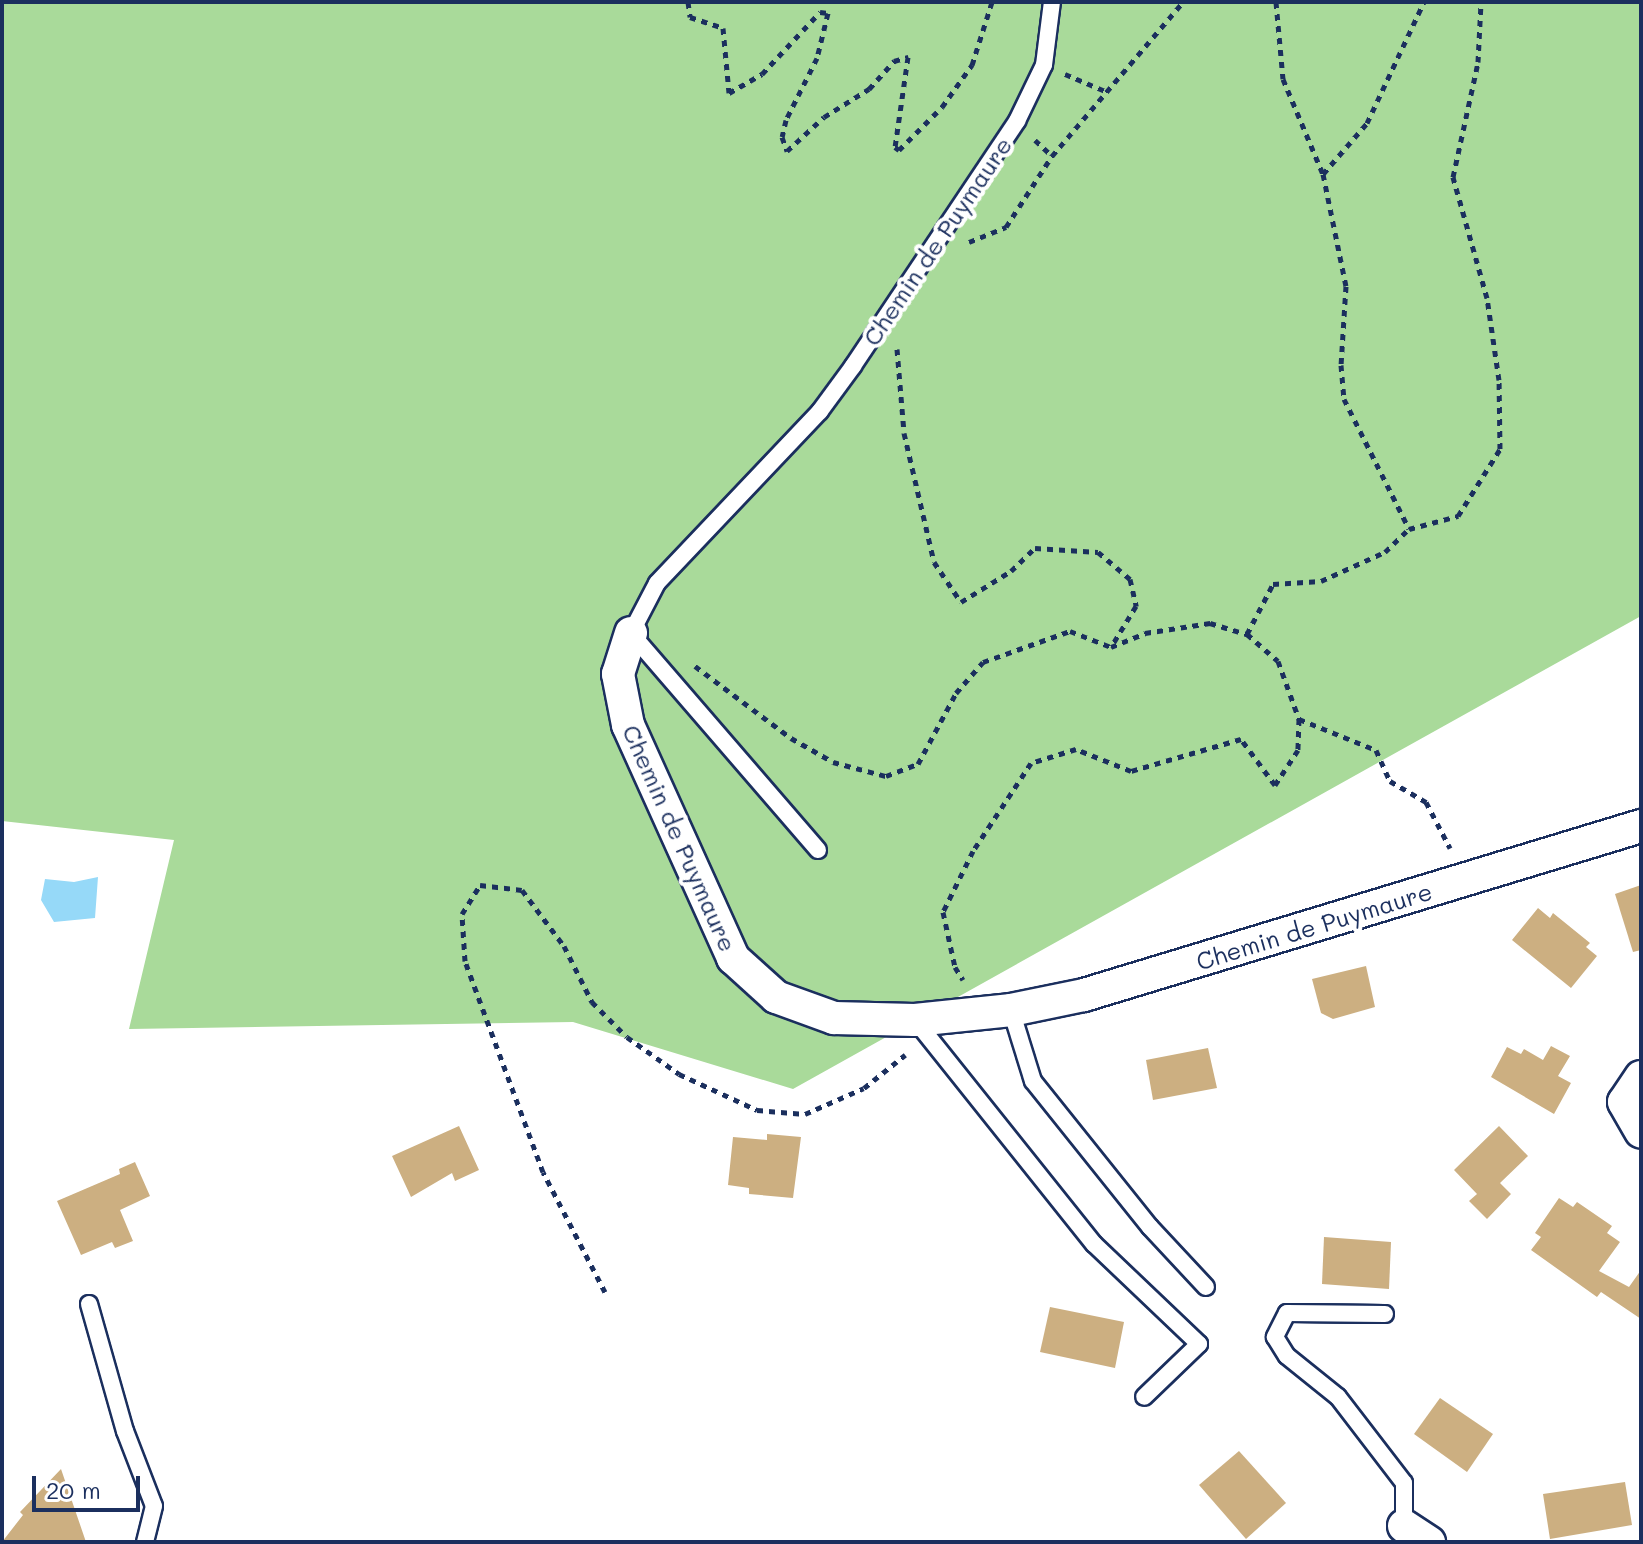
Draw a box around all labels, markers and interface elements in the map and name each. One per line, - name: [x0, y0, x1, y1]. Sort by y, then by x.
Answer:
- street label: Chemin de Puymaure: [857, 131, 1017, 351]
- street label: Chemin de Puymaure: [617, 720, 743, 956]
- street label: Chemin de Puymaure: [1193, 876, 1435, 976]
- scale bar: [36, 1460, 144, 1510]
- text: 20 m: [46, 1474, 101, 1505]

